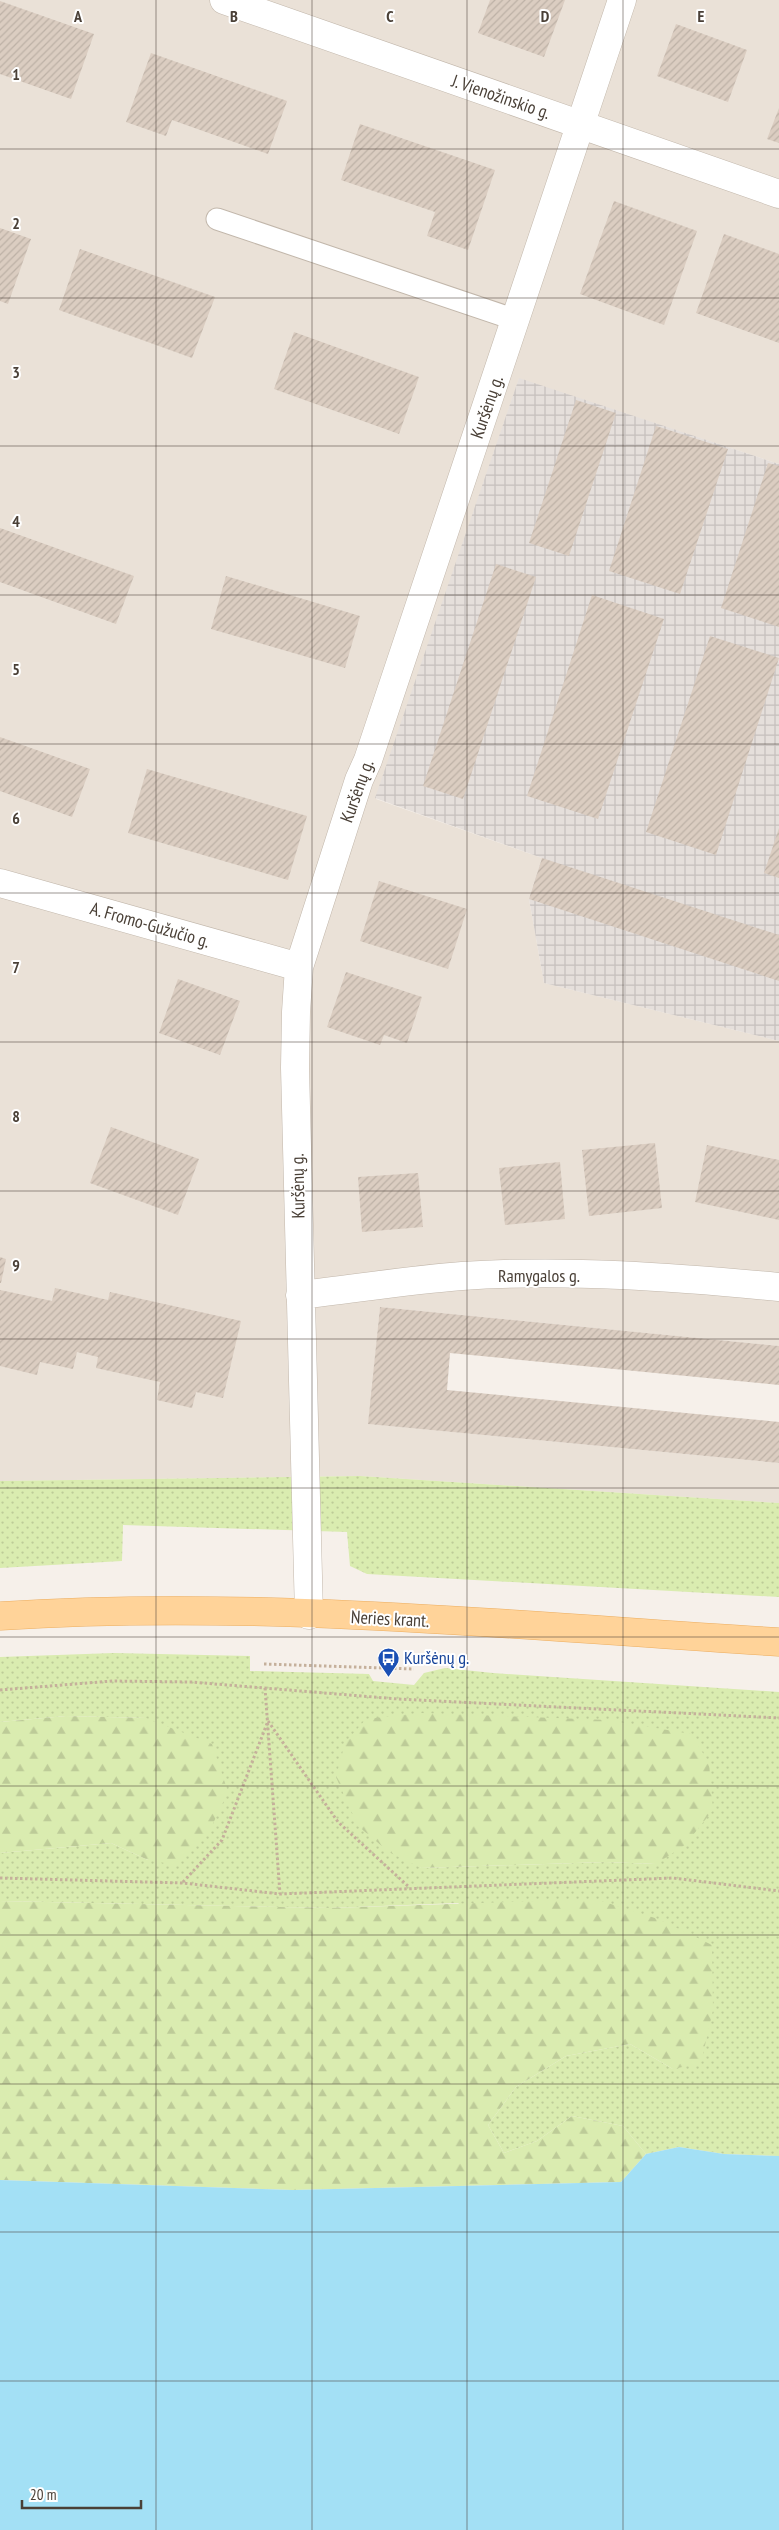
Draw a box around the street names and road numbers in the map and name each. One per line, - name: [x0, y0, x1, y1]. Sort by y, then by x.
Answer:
- street label: J. Vienožinskio g.: [448, 69, 553, 124]
- street label: Kuršėnų g.: [465, 372, 508, 441]
- street label: Kuršėnų g.: [335, 756, 379, 825]
- street label: A. Fromo-Gužučio g.: [88, 896, 213, 953]
- street label: Kuršėnų g.: [285, 1153, 310, 1219]
- street label: Ramygalos g.: [498, 1264, 580, 1287]
- street label: Neries krant.: [350, 1605, 430, 1632]

